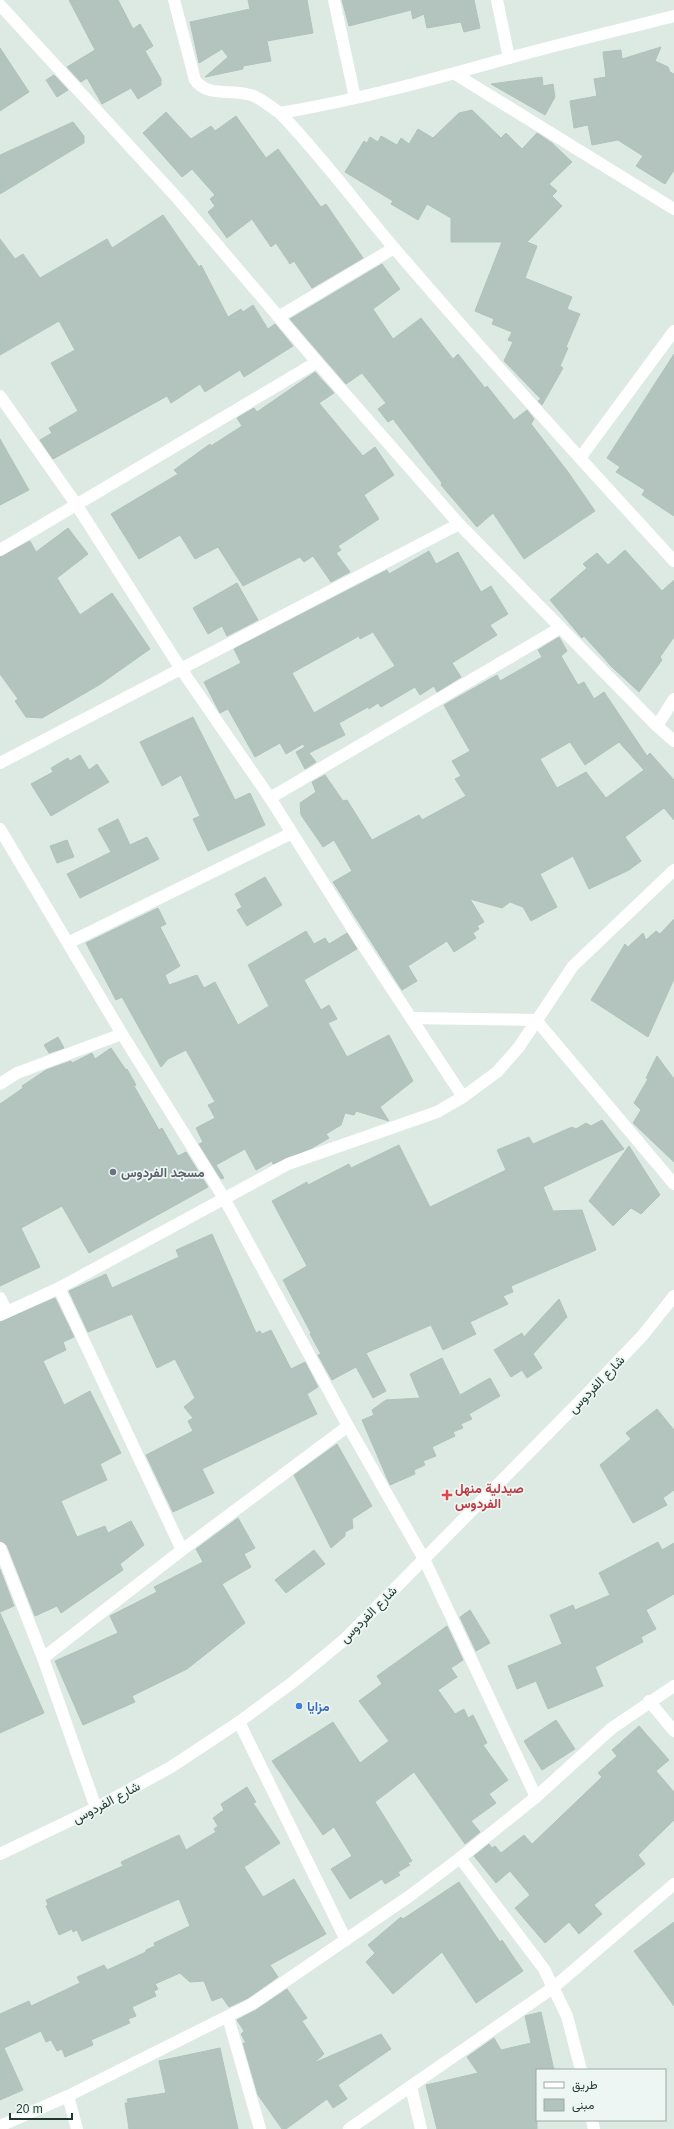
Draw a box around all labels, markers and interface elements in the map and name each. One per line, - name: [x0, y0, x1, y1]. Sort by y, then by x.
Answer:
- place label: مسجد الفردوس: [121, 1165, 205, 1181]
- marker: مسجد الفردوس: [108, 1167, 118, 1177]
- street label: شارع الفردوس: [565, 1352, 629, 1418]
- place label: صيدلية منهل الفردوس: [455, 1481, 524, 1512]
- marker: صيدلية منهل الفردوس: [442, 1490, 452, 1500]
- street label: شارع الفردوس: [337, 1583, 401, 1647]
- place label: مزايا: [307, 1699, 329, 1715]
- marker: مزايا: [294, 1701, 304, 1711]
- street label: شارع الفردوس: [70, 1778, 144, 1828]
- legend: [536, 2069, 666, 2121]
- text: طريق: [572, 2078, 598, 2093]
- scale bar: [10, 2095, 72, 2121]
- text: مبنى: [572, 2098, 594, 2113]
- text: 20 m: [16, 2102, 43, 2116]

